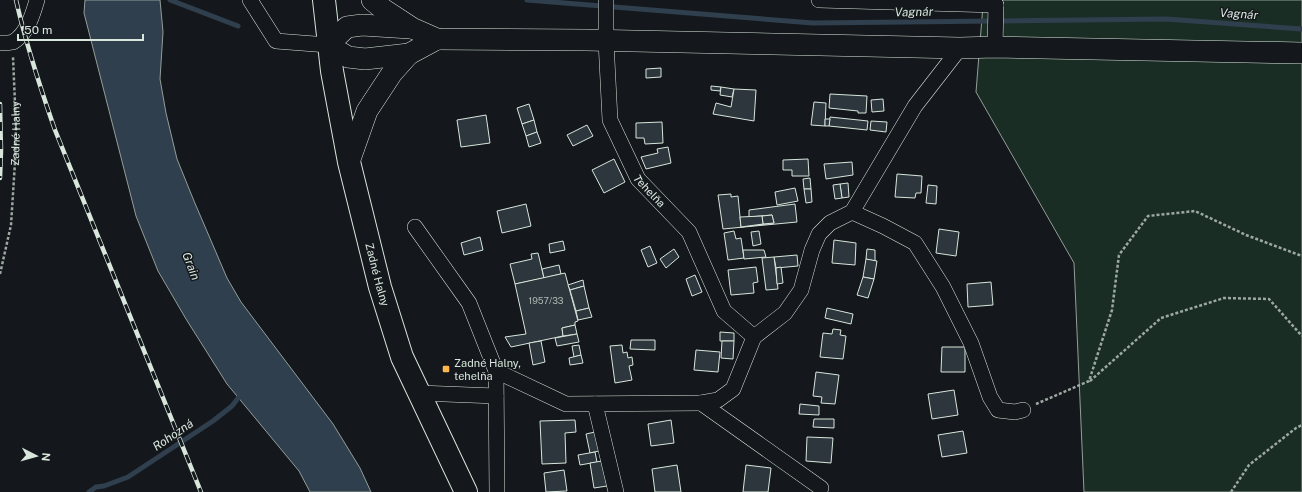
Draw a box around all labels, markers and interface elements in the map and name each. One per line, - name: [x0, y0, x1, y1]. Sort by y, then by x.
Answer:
- water label: Vagnár: [895, 5, 934, 19]
- water label: Vagnár: [1219, 6, 1259, 22]
- scale bar: [18, 16, 143, 42]
- text: 50 m: [24, 23, 52, 37]
- street label: Zadné Halny: [9, 101, 22, 166]
- street label: Tehelňa: [631, 173, 668, 210]
- street label: Zadné Halny: [363, 242, 392, 308]
- water label: Grain: [179, 250, 203, 282]
- house number: 1957/33: [529, 295, 564, 306]
- place label: Zadné Halny, tehelňa: [454, 357, 521, 382]
- marker: Zadné Halny, tehelňa: [441, 364, 451, 374]
- water label: Rohozná: [150, 416, 196, 454]
- north arrow: [16, 436, 56, 476]
- text: N: [40, 452, 52, 462]

